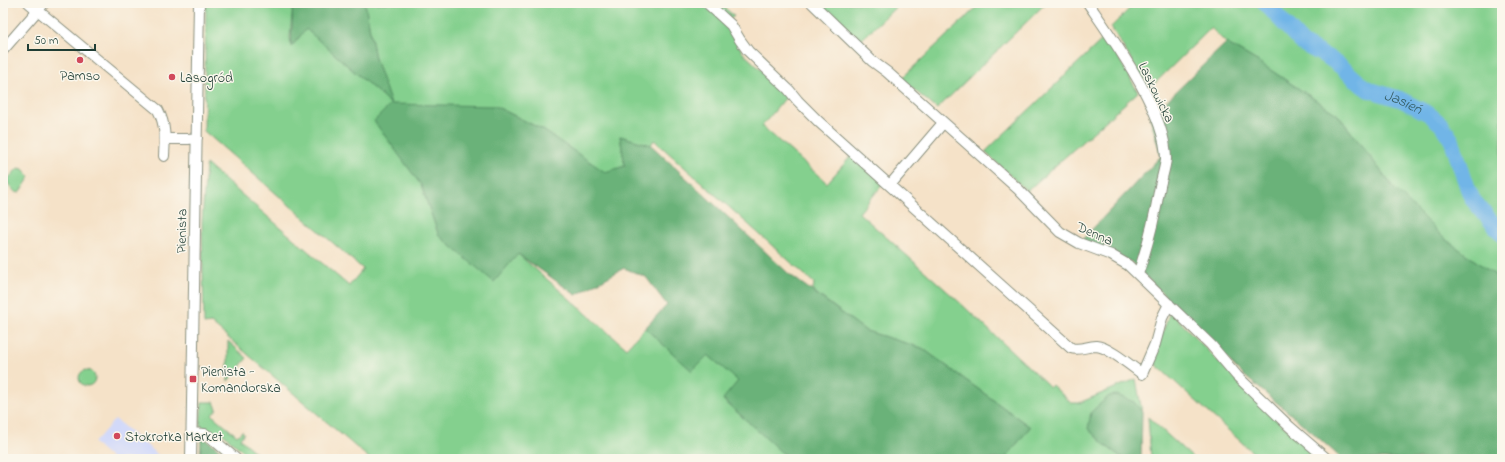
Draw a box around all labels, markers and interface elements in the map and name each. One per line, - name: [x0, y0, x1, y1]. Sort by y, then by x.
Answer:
- scale bar: [28, 26, 95, 52]
- text: 50 m: [34, 32, 58, 50]
- marker: Pamso: [75, 55, 85, 65]
- street label: Laskowicka: [1132, 59, 1179, 126]
- place label: Pamso: [60, 66, 100, 87]
- place label: Lasogród: [180, 68, 233, 90]
- marker: Lasogród: [167, 72, 177, 82]
- water label: Jasień: [1381, 85, 1426, 121]
- street label: Pienista: [172, 208, 193, 254]
- street label: Denna: [1072, 217, 1116, 252]
- place label: Pienista - Komandorska: [201, 362, 281, 399]
- marker: Pienista - Komandorska: [188, 374, 198, 384]
- place label: Stokrotka Market: [125, 427, 223, 448]
- marker: Stokrotka Market: [112, 431, 122, 441]

